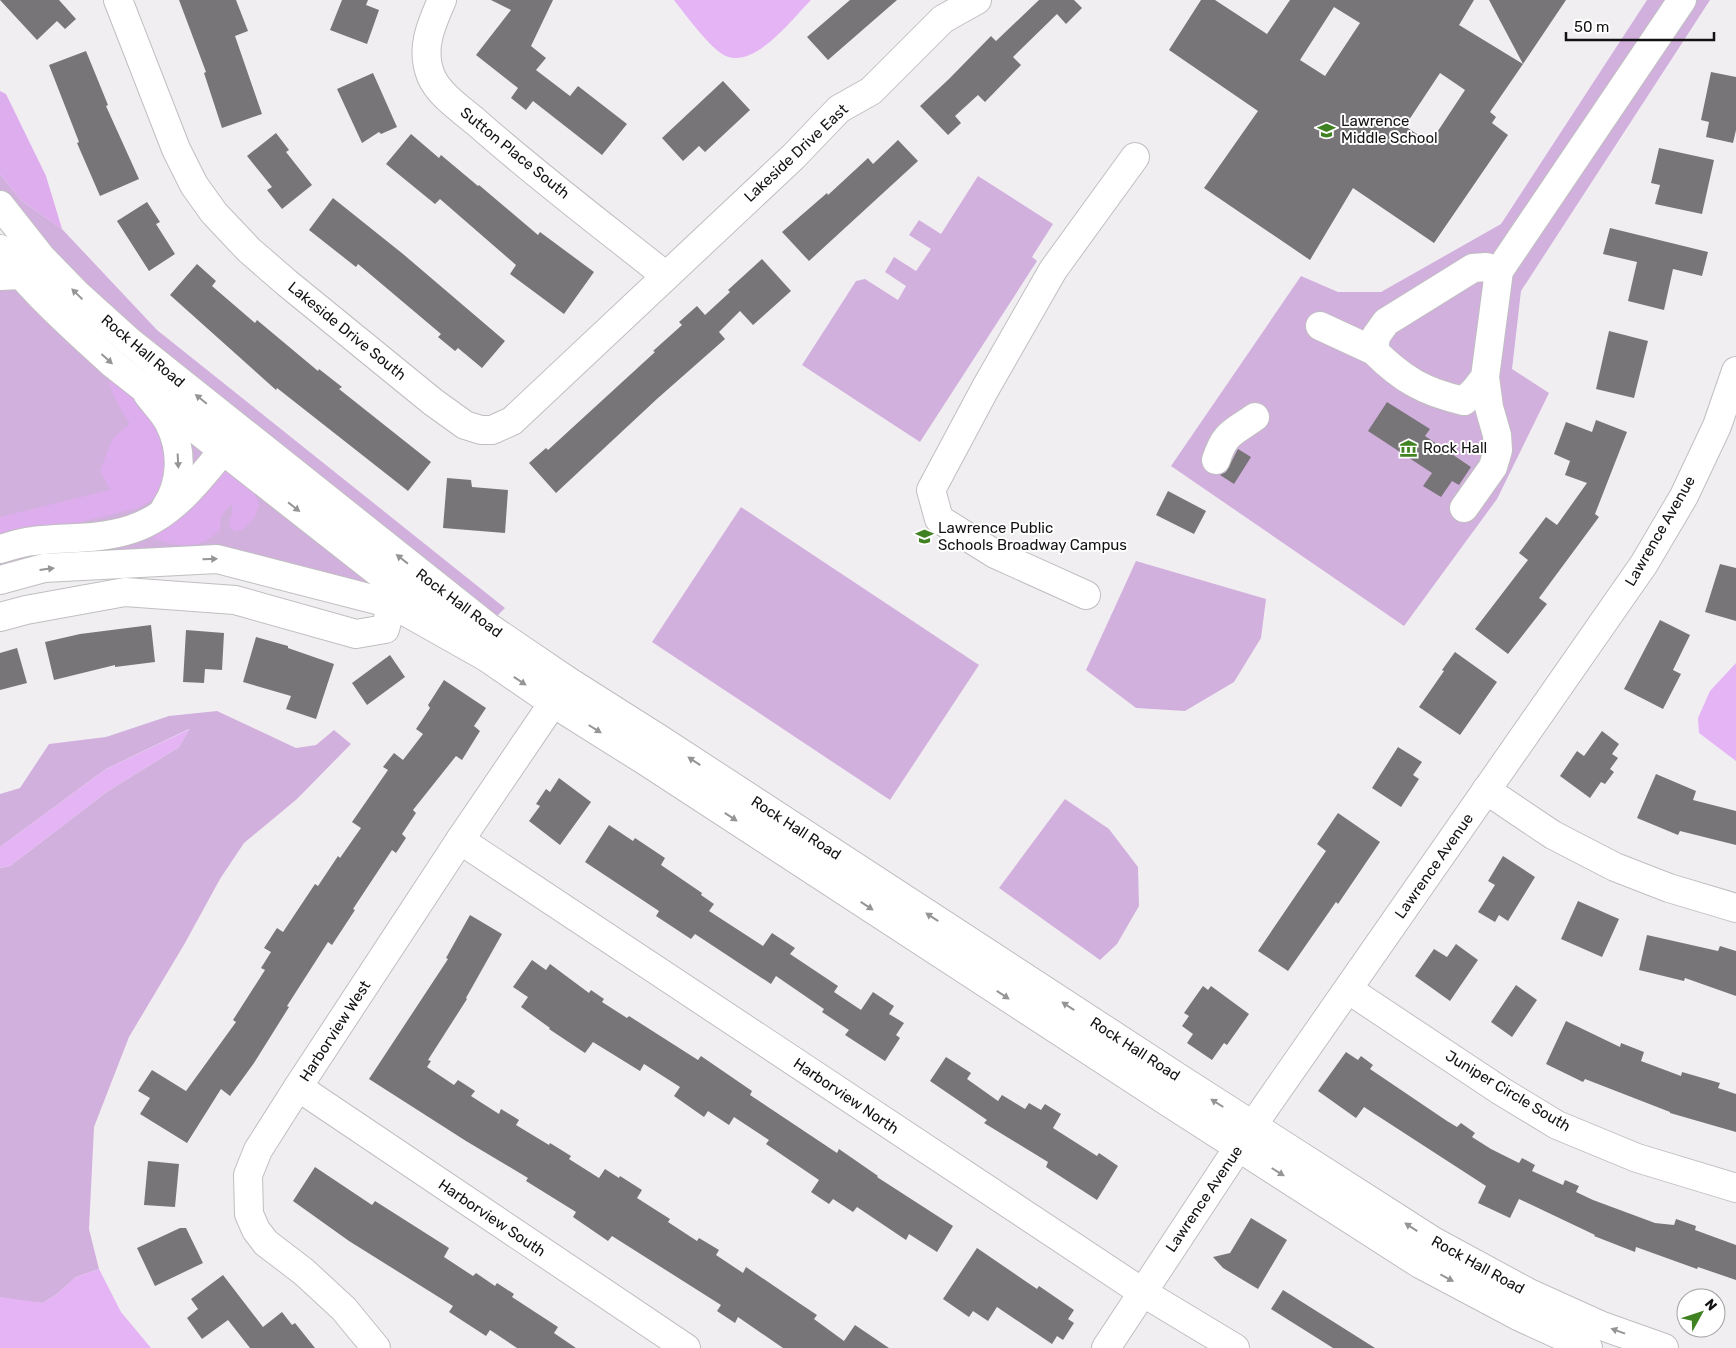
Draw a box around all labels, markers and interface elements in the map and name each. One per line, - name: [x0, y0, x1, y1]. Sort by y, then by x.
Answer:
- scale bar: [1566, 10, 1714, 42]
- text: 50 m: [1574, 18, 1609, 36]
- street label: Lakeside Drive East: [740, 100, 852, 206]
- street label: Sutton Place South: [457, 103, 573, 203]
- place label: Lawrence Middle School: [1341, 112, 1438, 147]
- school or university icon: Lawrence Middle School: [1317, 120, 1337, 140]
- street label: Lakeside Drive South: [284, 278, 410, 384]
- one-way arrow: [71, 288, 83, 300]
- street label: Rock Hall Road: [98, 311, 188, 391]
- one-way arrow: [101, 353, 114, 364]
- one-way arrow: [195, 394, 208, 405]
- museum icon: Rock Hall: [1399, 438, 1419, 458]
- place label: Rock Hall: [1423, 439, 1487, 457]
- one-way arrow: [174, 454, 182, 470]
- street label: Lawrence Avenue: [1621, 473, 1699, 589]
- one-way arrow: [287, 502, 300, 513]
- place label: Lawrence Public Schools Broadway Campus: [938, 519, 1127, 554]
- school or university icon: Lawrence Public Schools Broadway Campus: [914, 527, 934, 547]
- one-way arrow: [395, 553, 408, 564]
- one-way arrow: [202, 555, 218, 563]
- one-way arrow: [40, 565, 56, 573]
- street label: Rock Hall Road: [412, 565, 506, 641]
- one-way arrow: [514, 676, 527, 685]
- one-way arrow: [588, 724, 601, 733]
- one-way arrow: [687, 756, 700, 766]
- street label: Rock Hall Road: [748, 792, 844, 864]
- street label: Lawrence Avenue: [1391, 810, 1477, 922]
- one-way arrow: [725, 812, 738, 822]
- one-way arrow: [861, 901, 874, 911]
- one-way arrow: [925, 912, 939, 922]
- street label: Harborview West: [296, 977, 374, 1085]
- one-way arrow: [997, 990, 1010, 1000]
- one-way arrow: [1061, 1001, 1075, 1011]
- street label: Rock Hall Road: [1087, 1013, 1183, 1085]
- street label: Juniper Circle South: [1442, 1047, 1574, 1135]
- street label: Harborview North: [790, 1054, 902, 1138]
- one-way arrow: [1211, 1098, 1224, 1108]
- street label: Lawrence Avenue: [1162, 1142, 1246, 1256]
- one-way arrow: [1271, 1167, 1284, 1176]
- street label: Harborview South: [435, 1175, 549, 1261]
- one-way arrow: [1404, 1222, 1418, 1231]
- street label: Rock Hall Road: [1428, 1232, 1528, 1298]
- one-way arrow: [1439, 1274, 1454, 1282]
- north arrow: [1676, 1288, 1726, 1338]
- text: N: [1701, 1296, 1720, 1314]
- one-way arrow: [1610, 1327, 1625, 1335]

